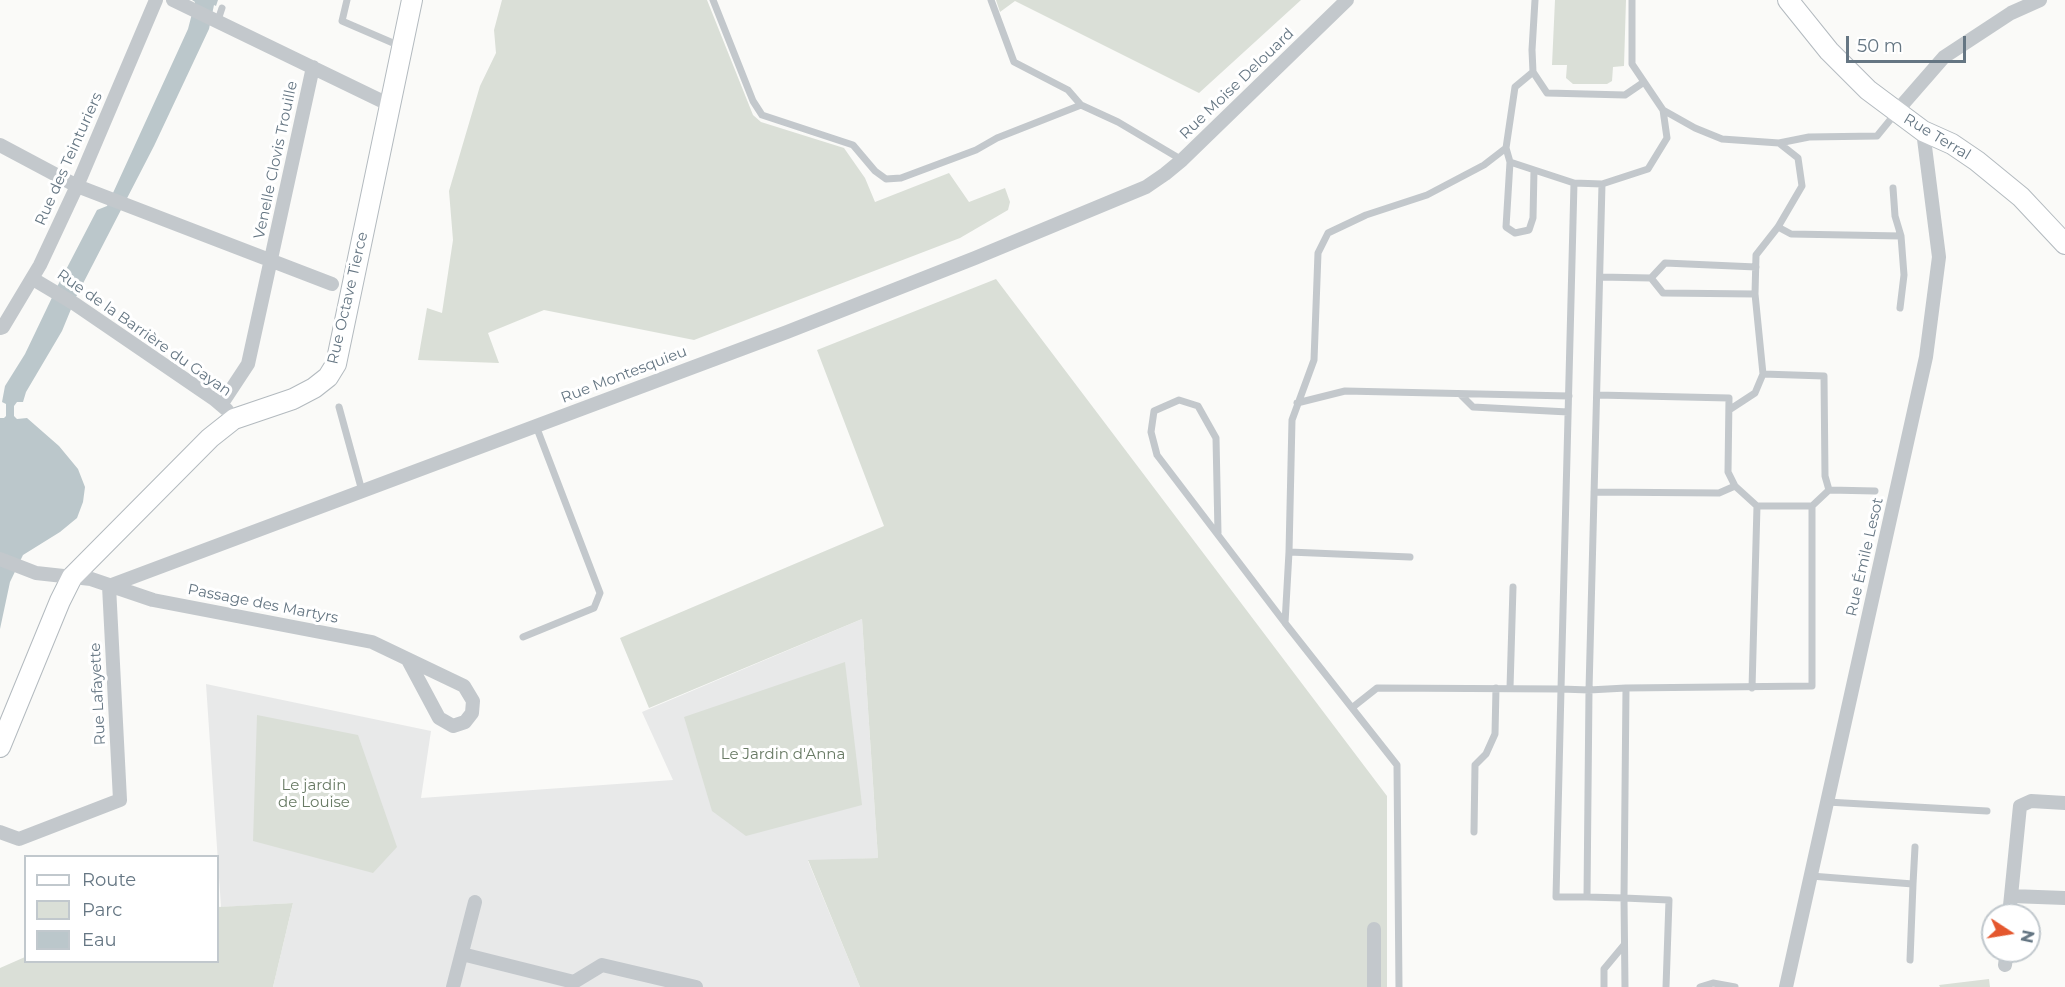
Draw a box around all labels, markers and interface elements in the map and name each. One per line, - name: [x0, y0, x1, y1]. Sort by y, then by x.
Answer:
- scale bar: [1849, 24, 1969, 62]
- street label: Rue Moise Delouard: [1176, 25, 1298, 143]
- text: 50 m: [1857, 35, 1903, 57]
- street label: Venelle Clovis Trouille: [250, 79, 302, 241]
- street label: Rue des Teinturiers: [32, 90, 106, 228]
- street label: Rue Terral: [1900, 110, 1974, 164]
- street label: Rue Octave Tierce: [324, 230, 372, 366]
- street label: Rue de la Barrière du Gayan: [53, 266, 235, 400]
- street label: Rue Montesquieu: [559, 343, 689, 407]
- street label: Rue Émile Lesot: [1843, 496, 1887, 618]
- street label: Passage des Martyrs: [186, 581, 340, 627]
- street label: Rue Lafayette: [86, 642, 110, 746]
- park label: Le Jardin d'Anna: [721, 746, 845, 764]
- park label: Le jardin de Louise: [278, 777, 350, 812]
- legend: [24, 855, 219, 963]
- text: Route: [82, 869, 136, 891]
- text: Parc: [82, 899, 122, 921]
- north arrow: [1981, 903, 2041, 963]
- text: N: [2017, 928, 2038, 945]
- text: Eau: [82, 929, 117, 951]

